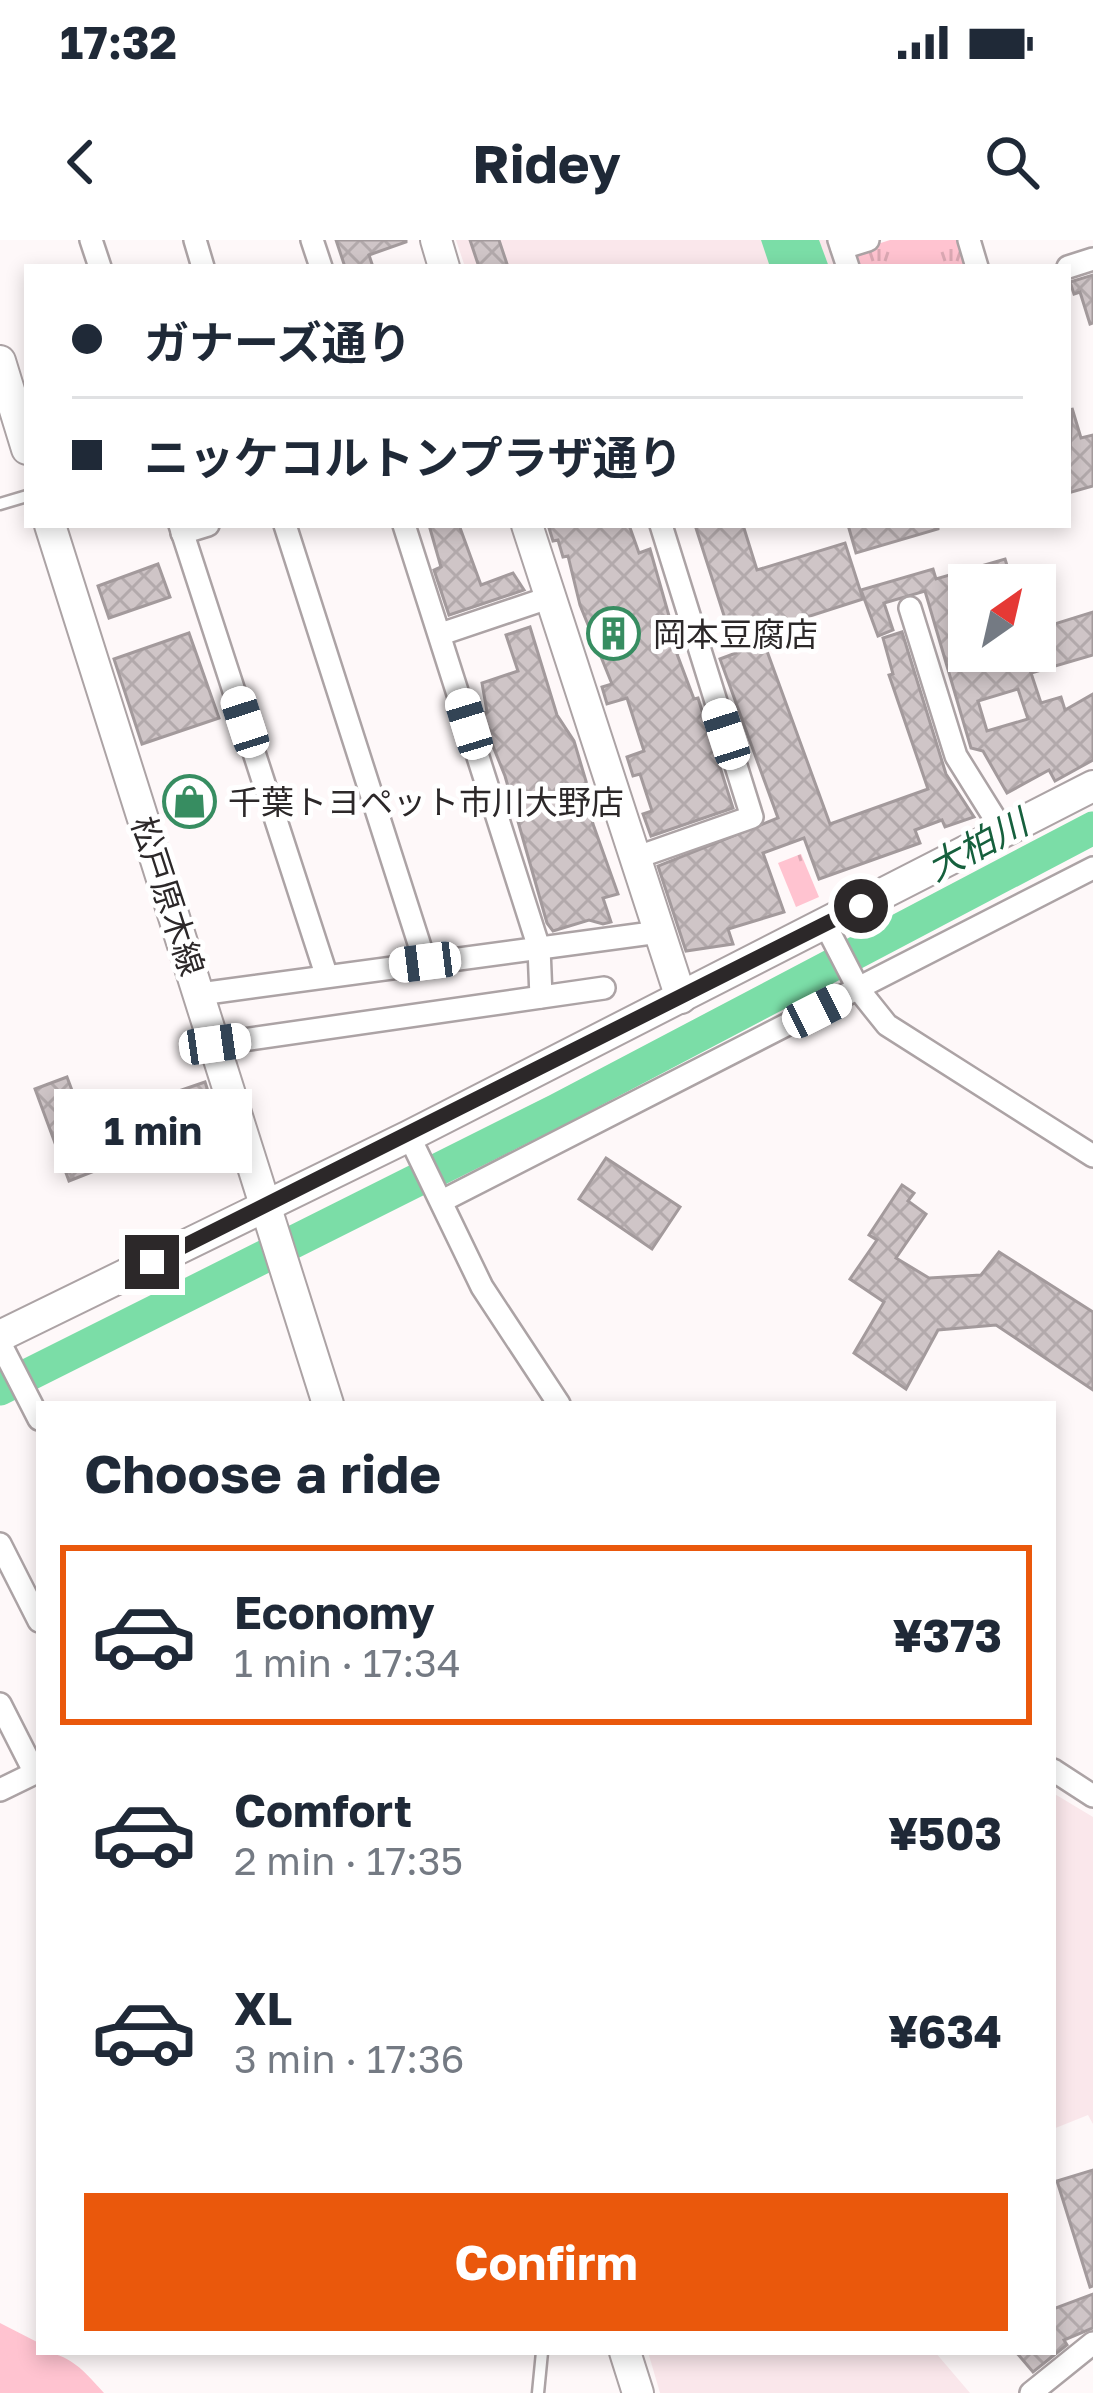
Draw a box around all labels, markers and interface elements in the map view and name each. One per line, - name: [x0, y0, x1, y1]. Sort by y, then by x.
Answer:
- text: 17:32: [60, 15, 177, 69]
- icon: back: [48, 129, 114, 195]
- icon: search: [979, 129, 1045, 195]
- text: Ridey: [472, 130, 621, 195]
- text: ガナーズ通り: [144, 315, 412, 369]
- text: ニッケコルトンプラザ通り: [144, 430, 683, 484]
- north arrow: [948, 564, 1056, 672]
- map controls: [948, 564, 1056, 672]
- building icon: 岡本豆腐店: [586, 606, 642, 662]
- place label: 岡本豆腐店: [653, 614, 818, 653]
- car: [217, 682, 273, 762]
- car: [441, 684, 497, 764]
- car: [698, 694, 754, 774]
- shop icon: 千葉トヨペット市川大野店: [161, 774, 217, 830]
- place label: 千葉トヨペット市川大野店: [228, 782, 624, 821]
- water label: 大柏川: [919, 798, 1038, 889]
- street label: 松戸原木線: [124, 811, 213, 980]
- route start: [834, 879, 888, 933]
- car: [387, 940, 463, 984]
- car: [777, 979, 857, 1043]
- car: [177, 1021, 253, 1067]
- callout: 1 min: [53, 1088, 251, 1172]
- text: 1 min: [104, 1107, 202, 1154]
- route end: [125, 1235, 179, 1289]
- text: Choose a ride: [84, 1440, 441, 1505]
- icon: car: [90, 1581, 198, 1689]
- text: Economy: [234, 1585, 435, 1639]
- text: ¥373: [893, 1608, 1002, 1662]
- text: 1 min · 17:34: [234, 1639, 461, 1686]
- icon: car: [90, 1779, 198, 1887]
- text: Comfort: [234, 1783, 412, 1837]
- text: ¥503: [888, 1806, 1002, 1860]
- text: 2 min · 17:35: [234, 1837, 463, 1884]
- icon: car: [90, 1977, 198, 2085]
- text: XL: [234, 1981, 292, 2035]
- text: ¥634: [888, 2004, 1002, 2058]
- text: 3 min · 17:36: [234, 2035, 464, 2082]
- button: Confirm: [84, 2193, 1008, 2331]

